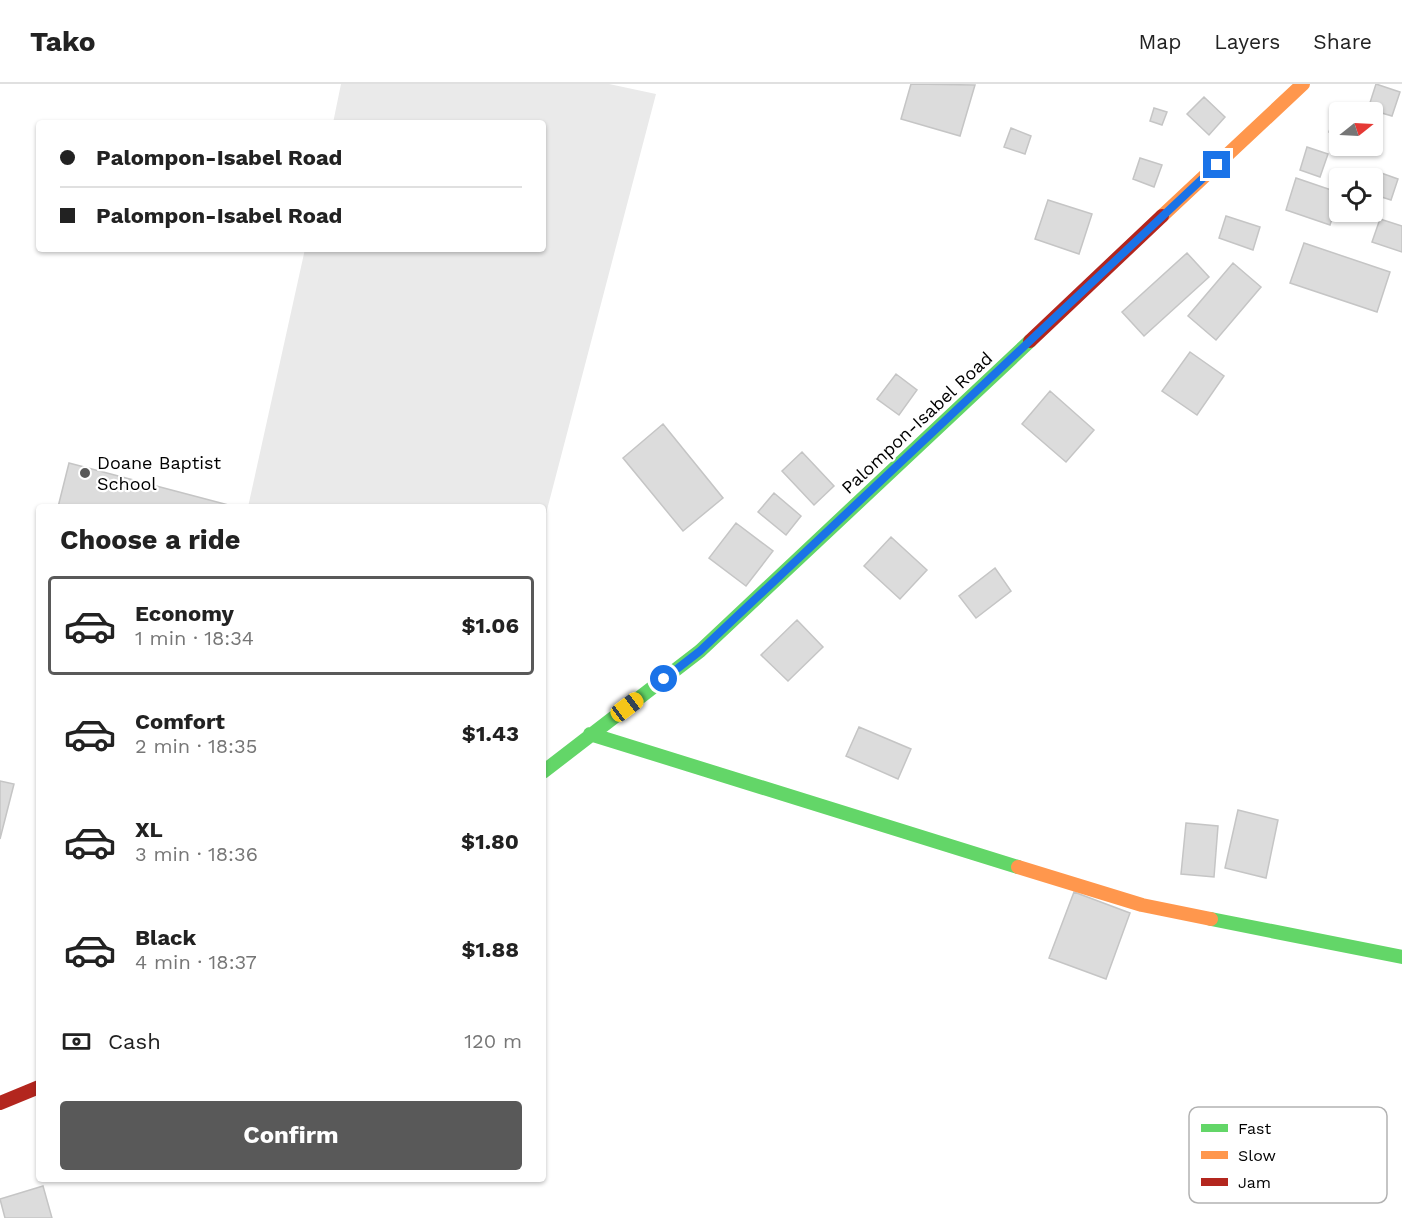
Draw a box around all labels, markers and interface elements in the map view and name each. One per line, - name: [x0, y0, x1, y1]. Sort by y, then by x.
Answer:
- text: Tako: [30, 25, 95, 58]
- text: Map: [1138, 29, 1181, 54]
- text: Layers: [1214, 29, 1280, 54]
- text: Share: [1313, 29, 1372, 54]
- north arrow: [1329, 102, 1383, 156]
- map controls: [1329, 102, 1383, 222]
- text: Palompon-Isabel Road: [96, 145, 342, 170]
- route end: [1203, 151, 1230, 178]
- button: locate: [1329, 168, 1383, 222]
- text: Palompon-Isabel Road: [96, 203, 342, 228]
- street label: Palompon-Isabel Road: [837, 347, 996, 498]
- place label: Doane Baptist School: [97, 452, 222, 494]
- marker: Doane Baptist School: [78, 466, 92, 480]
- text: Choose a ride: [60, 524, 240, 556]
- icon: car: [63, 599, 117, 653]
- text: Economy: [135, 601, 234, 626]
- text: $1.06: [462, 613, 519, 638]
- text: 1 min · 18:34: [135, 626, 254, 650]
- route start: [650, 665, 677, 692]
- car: [607, 689, 647, 725]
- icon: car: [63, 707, 117, 761]
- text: Comfort: [135, 709, 225, 734]
- text: $1.43: [462, 721, 519, 746]
- text: 2 min · 18:35: [135, 734, 257, 758]
- icon: car: [63, 815, 117, 869]
- text: XL: [135, 817, 163, 842]
- text: $1.80: [461, 829, 519, 854]
- text: 3 min · 18:36: [135, 842, 258, 866]
- icon: car: [63, 923, 117, 977]
- text: Black: [135, 925, 196, 950]
- text: $1.88: [461, 937, 519, 962]
- text: 4 min · 18:37: [135, 950, 257, 974]
- icon: cash: [60, 1025, 93, 1058]
- text: Cash: [108, 1029, 161, 1054]
- text: 120 m: [464, 1029, 522, 1053]
- button: Confirm: [60, 1101, 522, 1170]
- legend: [1189, 1107, 1387, 1203]
- text: Fast: [1238, 1119, 1271, 1138]
- text: Slow: [1238, 1146, 1276, 1165]
- text: Jam: [1238, 1173, 1271, 1192]

